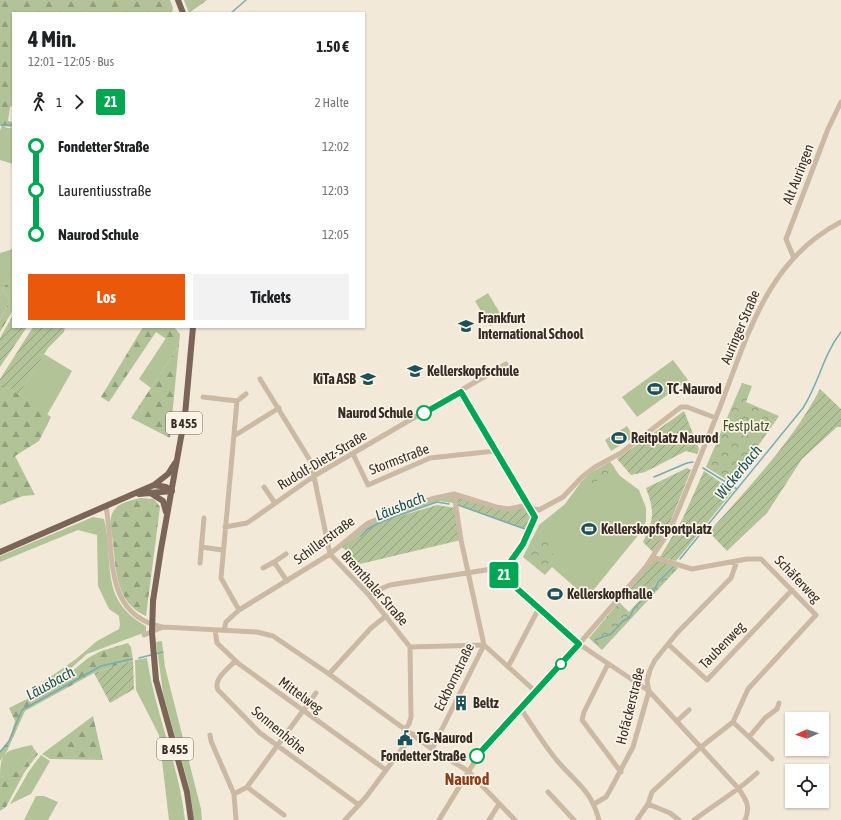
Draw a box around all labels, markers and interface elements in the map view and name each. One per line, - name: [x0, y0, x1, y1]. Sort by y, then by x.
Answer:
- text: 4 Min.: [28, 26, 76, 52]
- text: 1.50 €: [316, 38, 349, 55]
- text: 12:01 – 12:05 · Bus: [28, 54, 114, 69]
- icon: walk: [28, 91, 50, 113]
- icon: forward: [68, 91, 90, 113]
- text: 21: [104, 94, 117, 110]
- text: 1: [56, 95, 62, 110]
- text: 2 Halte: [315, 95, 349, 110]
- text: Fondetter Straße: [58, 138, 149, 155]
- text: 12:02: [322, 139, 349, 154]
- street label: Alt Auringen: [779, 142, 817, 206]
- text: Laurentiusstraße: [58, 182, 151, 199]
- text: 12:03: [322, 183, 349, 198]
- text: Naurod Schule: [58, 226, 139, 243]
- text: 12:05: [322, 227, 349, 242]
- button: Los: [28, 274, 185, 320]
- button: Tickets: [193, 274, 349, 320]
- street label: Auringer Straße: [717, 287, 763, 367]
- place label: Frankfurt International School: [478, 310, 584, 342]
- school or university icon: Frankfurt International School: [457, 317, 475, 335]
- school or university icon: Kellerskopfschule: [406, 362, 424, 380]
- place label: Kellerskopfschule: [427, 363, 519, 379]
- school or university icon: KiTa ASB: [359, 370, 377, 388]
- place label: KiTa ASB: [313, 371, 356, 387]
- sports icon: TC-Naurod: [646, 380, 664, 398]
- place label: TC-Naurod: [667, 381, 722, 397]
- place label: Naurod Schule: [338, 405, 413, 421]
- marker: Naurod Schule: [416, 405, 432, 421]
- road number: B 455: [166, 412, 202, 434]
- park label: Festplatz: [723, 418, 769, 434]
- street label: Rudolf-Dietz-Straße: [274, 427, 370, 493]
- sports icon: Reitplatz Naurod: [610, 429, 628, 447]
- place label: Reitplatz Naurod: [631, 430, 719, 446]
- street label: Stormstraße: [367, 440, 431, 478]
- water label: Wickerbach: [711, 442, 765, 502]
- water label: Läusbach: [373, 488, 427, 524]
- street label: Schillerstraße: [291, 513, 357, 567]
- sports icon: Kellerskopfsportplatz: [580, 520, 598, 538]
- place label: Kellerskopfsportplatz: [601, 521, 712, 537]
- street label: Bremthaler Straße: [338, 547, 412, 629]
- street label: Schäferweg: [772, 552, 824, 606]
- line badge: 21: [486, 562, 522, 588]
- text: 21: [497, 567, 511, 583]
- sports icon: Kellerskopfhalle: [546, 585, 564, 603]
- place label: Kellerskopfhalle: [567, 586, 653, 602]
- street label: Taubenweg: [696, 618, 748, 672]
- street label: Eckbornstraße: [431, 640, 477, 714]
- unlabelled marker: [555, 658, 567, 670]
- water label: Läusbach: [23, 663, 77, 703]
- street label: Hofäckerstraße: [613, 666, 647, 746]
- street label: Mittelweg: [276, 674, 326, 716]
- building icon: Beltz: [452, 694, 470, 712]
- place label: Beltz: [473, 695, 499, 711]
- street label: Sonnenhöhe: [249, 703, 309, 757]
- north arrow: [785, 712, 829, 756]
- map controls: [785, 712, 829, 808]
- public building icon: TG-Naurod: [396, 729, 414, 747]
- place label: TG-Naurod: [417, 730, 473, 746]
- road number: B 455: [157, 738, 193, 760]
- place label: Fondetter Straße: [381, 748, 466, 764]
- marker: Fondetter Straße: [469, 748, 485, 764]
- button: locate: [785, 764, 829, 808]
- district label: Naurod: [445, 770, 490, 788]

